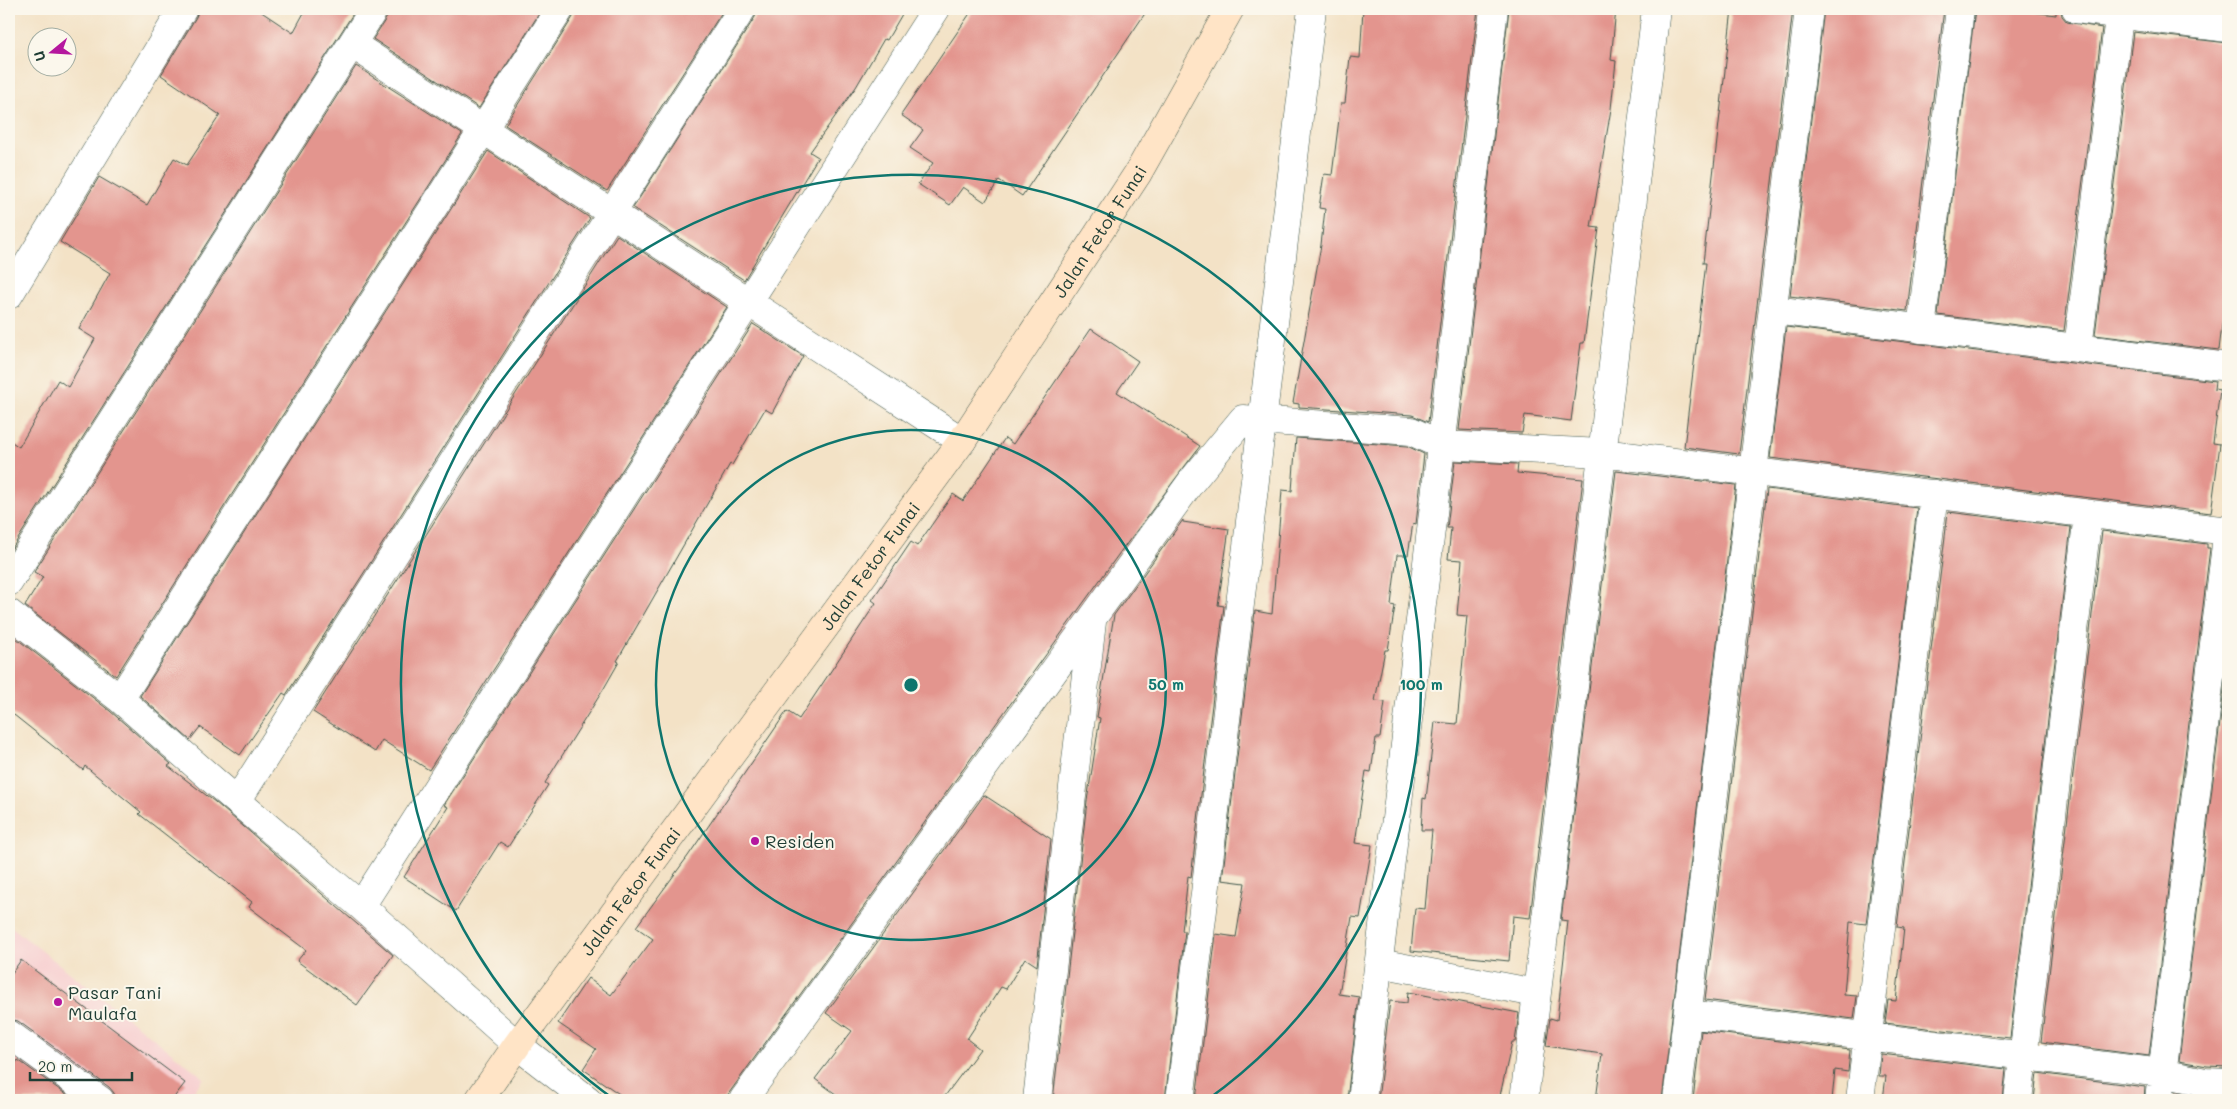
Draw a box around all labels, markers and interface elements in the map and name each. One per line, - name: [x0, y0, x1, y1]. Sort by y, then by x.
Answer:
- north arrow: [28, 28, 78, 78]
- text: U: [29, 49, 50, 64]
- street label: Jalan Fetor Funai: [1047, 161, 1152, 302]
- street label: Jalan Fetor Funai: [815, 497, 925, 635]
- text: 50 m: [1148, 674, 1184, 694]
- text: 100 m: [1399, 674, 1443, 694]
- centre of rings: [902, 676, 920, 694]
- street label: Jalan Fetor Funai: [575, 822, 686, 960]
- place label: Residen: [765, 829, 834, 853]
- marker: Residen: [749, 835, 761, 847]
- place label: Pasar Tani Maulafa: [68, 980, 162, 1025]
- marker: Pasar Tani Maulafa: [52, 996, 64, 1008]
- scale bar: [30, 1049, 132, 1081]
- text: 20 m: [38, 1056, 72, 1076]

